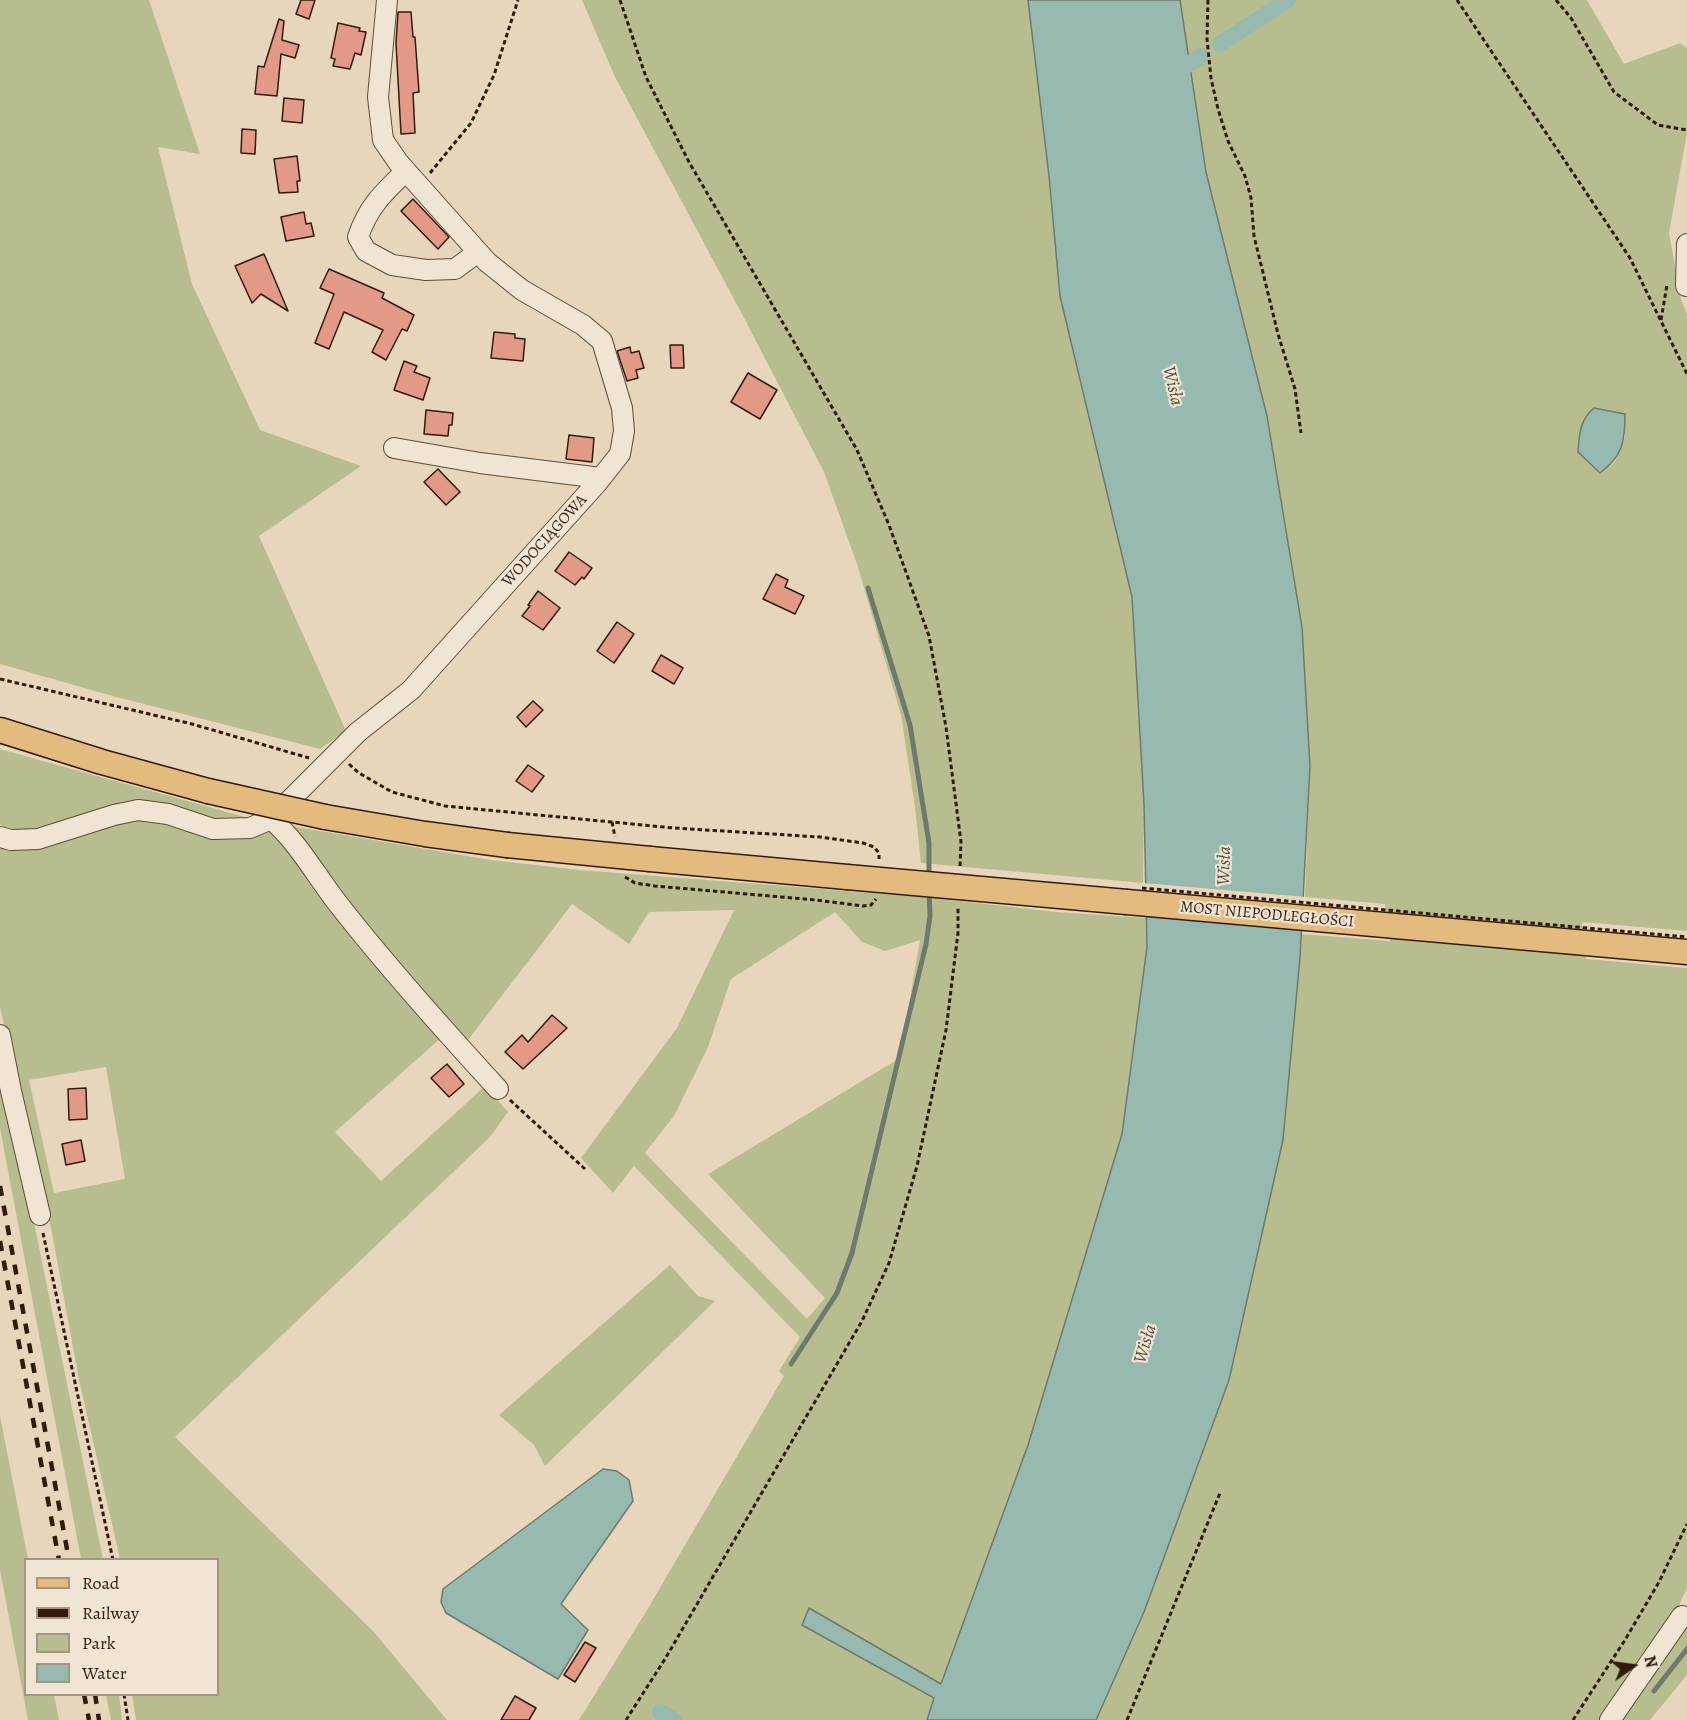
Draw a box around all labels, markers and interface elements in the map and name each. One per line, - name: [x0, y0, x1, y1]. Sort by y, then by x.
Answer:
- water label: Wisła: [1157, 364, 1187, 408]
- street label: WODOCIĄGOWA: [499, 491, 591, 591]
- water label: Wisła: [1214, 846, 1236, 886]
- street label: MOST NIEPODLEGŁOŚCI: [1179, 898, 1355, 932]
- water label: Wisła: [1130, 1322, 1162, 1366]
- legend: [24, 1558, 219, 1696]
- text: Road: [82, 1571, 119, 1595]
- text: Railway: [82, 1601, 139, 1625]
- text: Park: [82, 1631, 116, 1655]
- north arrow: [1603, 1636, 1663, 1696]
- text: N: [1638, 1653, 1663, 1670]
- text: Water: [82, 1661, 127, 1685]

